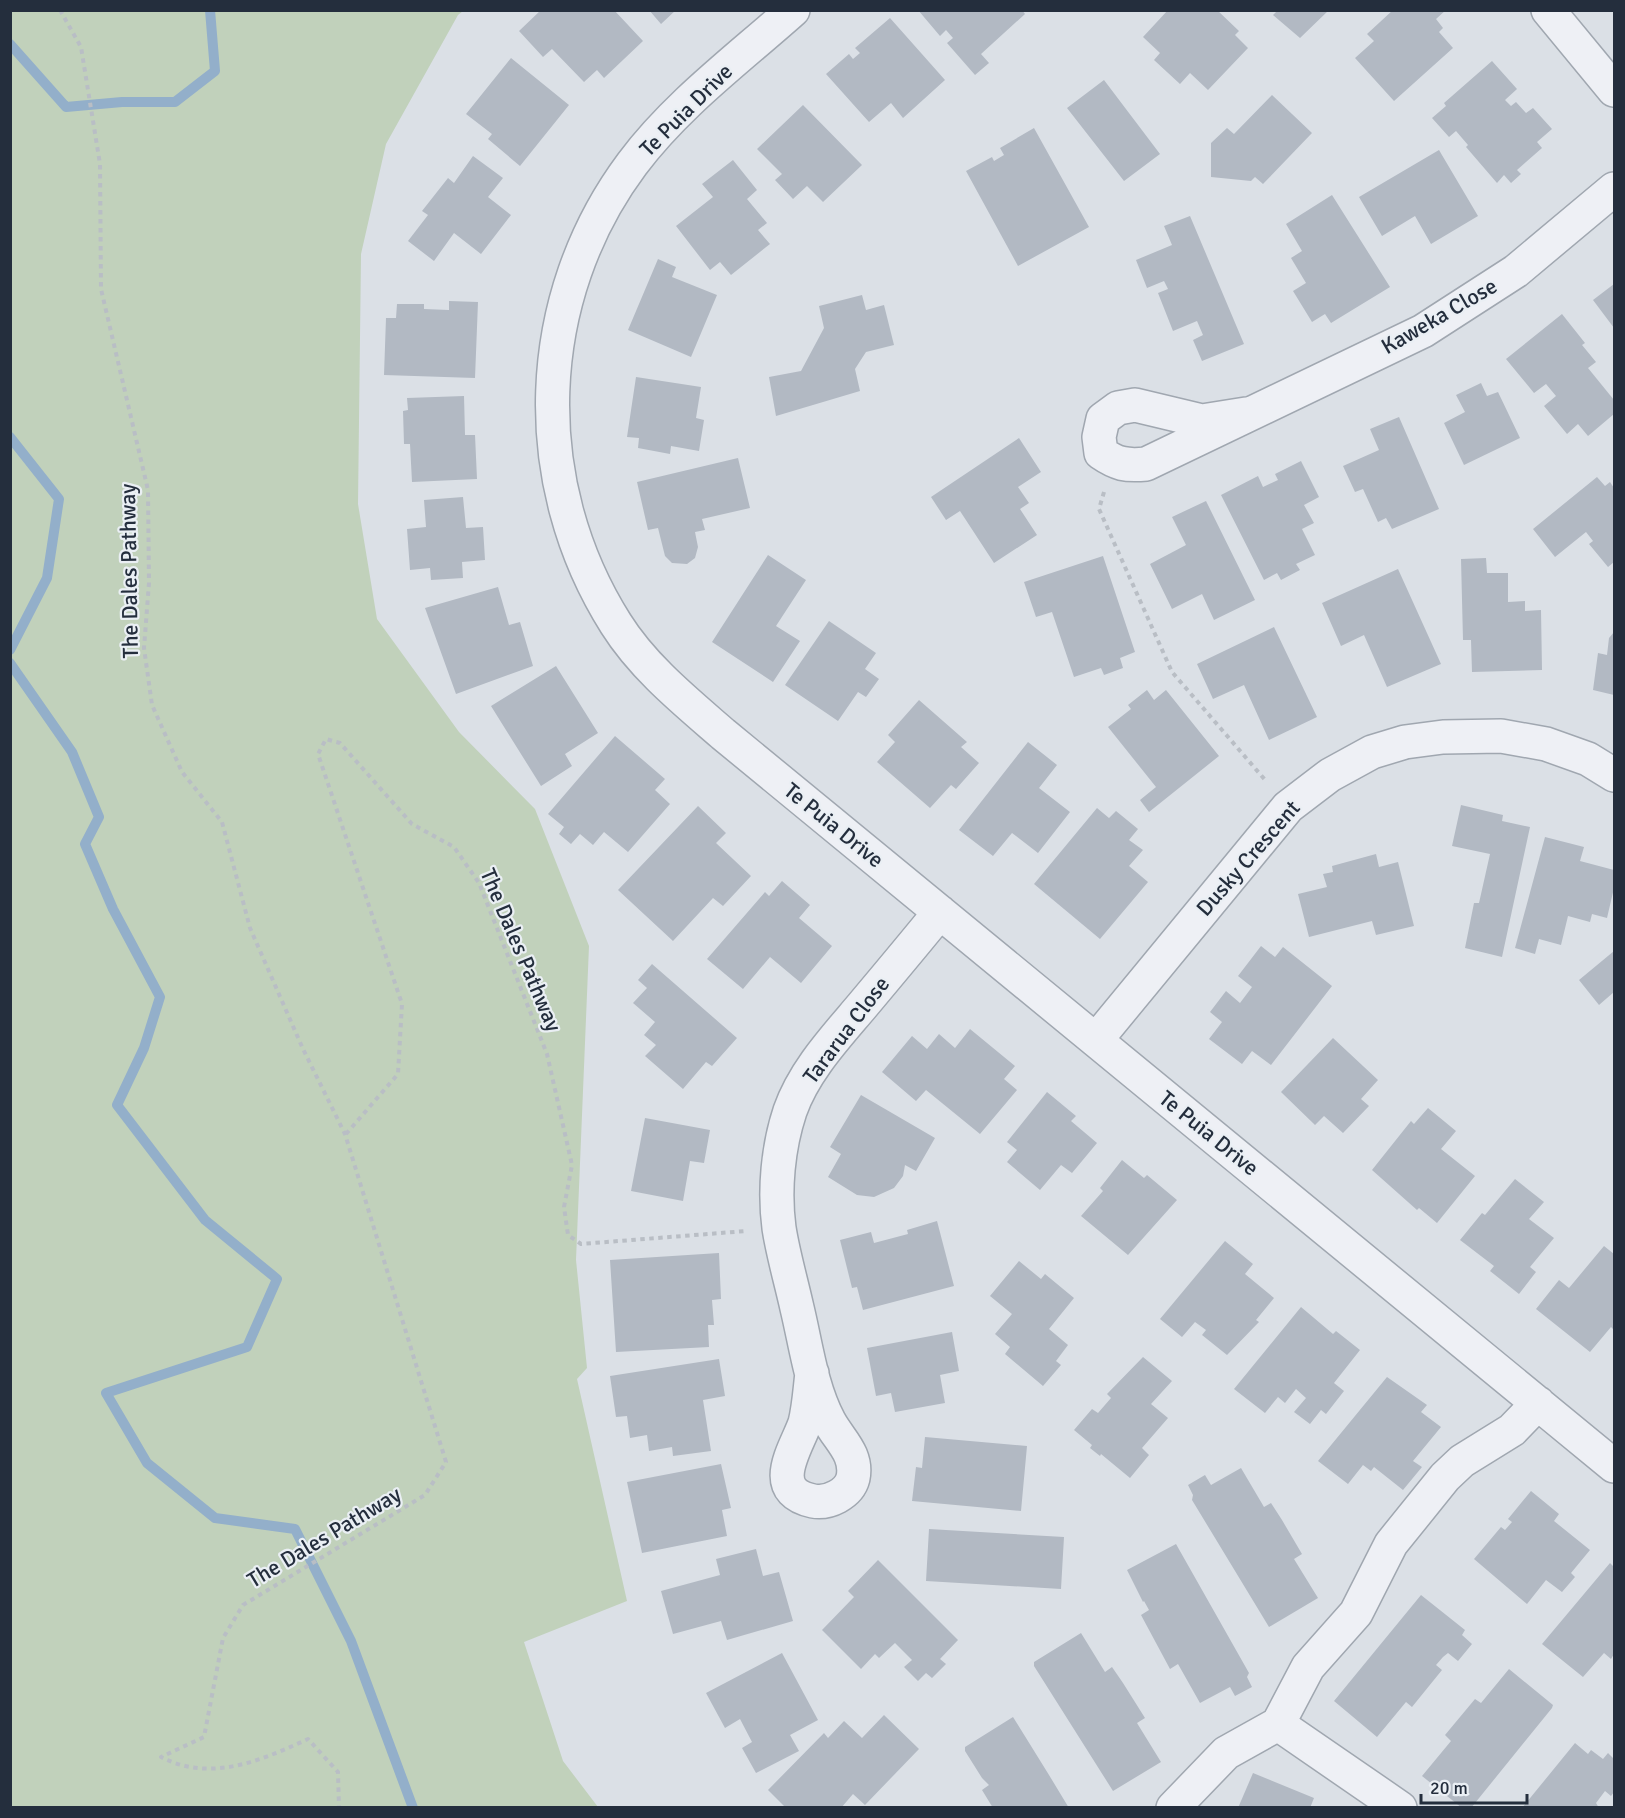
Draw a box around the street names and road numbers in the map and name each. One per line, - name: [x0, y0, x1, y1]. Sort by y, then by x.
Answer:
- street label: Te Puia Drive: [634, 58, 738, 162]
- street label: Kaweka Close: [1376, 272, 1502, 360]
- street label: The Dales Pathway: [114, 483, 144, 659]
- street label: Te Puia Drive: [779, 777, 889, 873]
- street label: Dusky Crescent: [1190, 794, 1306, 921]
- street label: The Dales Pathway: [474, 864, 568, 1036]
- street label: Tararua Close: [797, 971, 895, 1089]
- street label: Te Puia Drive: [1154, 1085, 1264, 1181]
- street label: The Dales Pathway: [242, 1480, 406, 1594]

